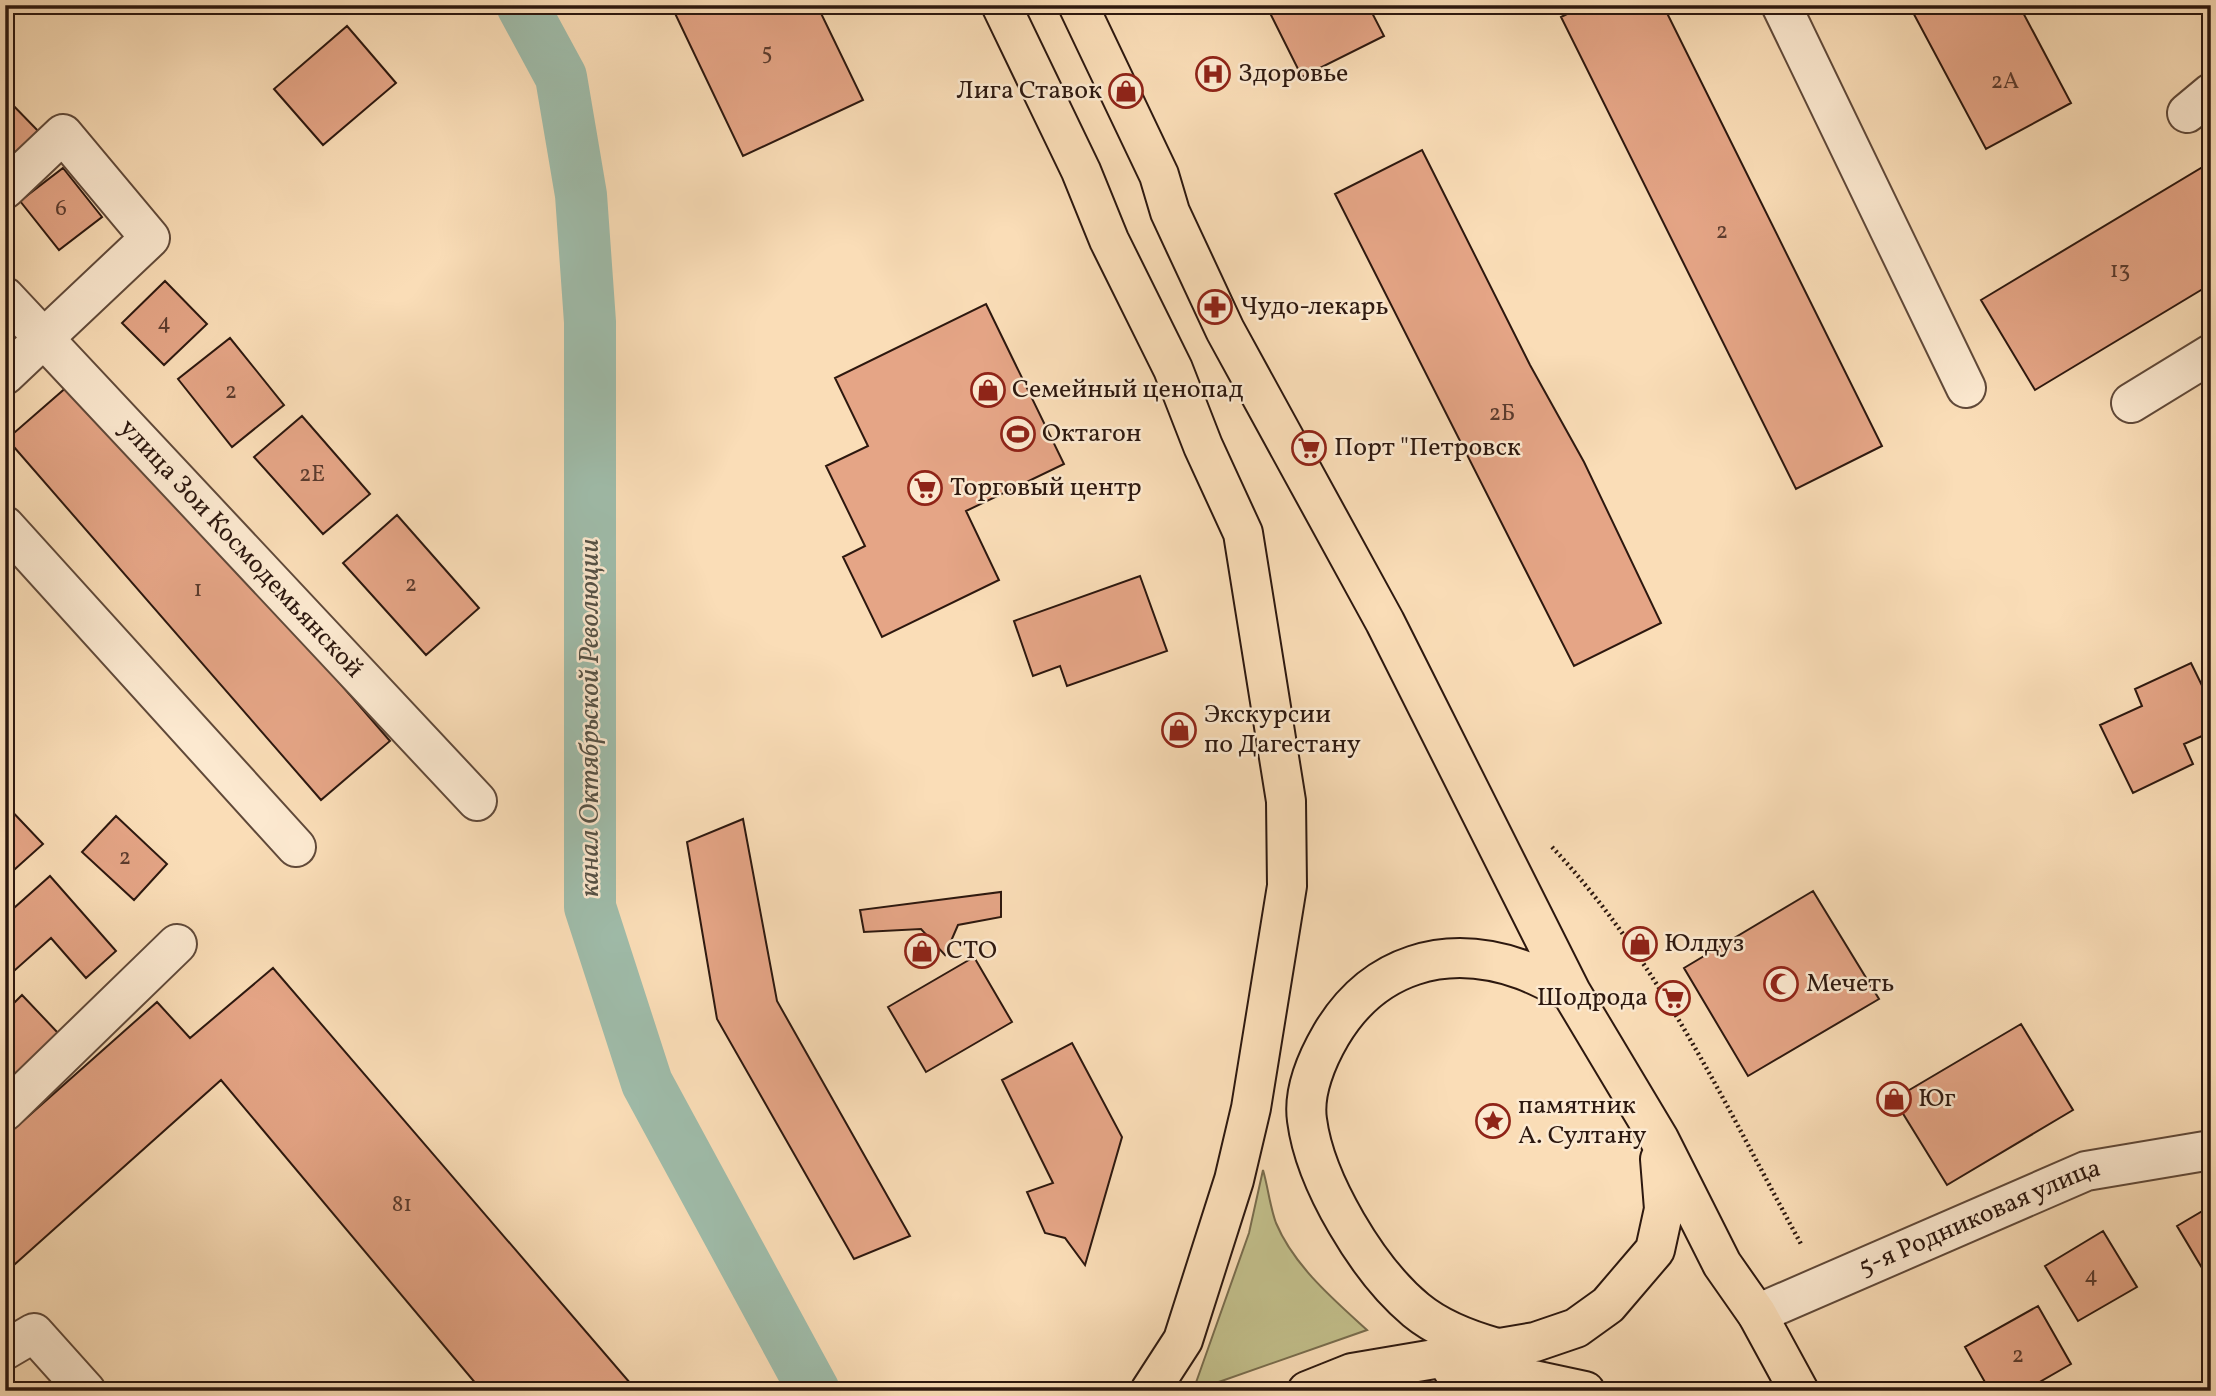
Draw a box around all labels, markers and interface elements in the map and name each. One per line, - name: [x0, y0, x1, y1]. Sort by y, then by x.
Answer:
- house number: 5: [761, 37, 773, 69]
- hospital icon: Здоровье: [1194, 55, 1232, 93]
- place label: Здоровье: [1238, 56, 1348, 92]
- house number: 2А: [1991, 66, 2019, 98]
- shop icon: Лига Ставок: [1107, 72, 1145, 110]
- place label: Лига Ставок: [956, 73, 1102, 109]
- house number: 6: [55, 193, 67, 225]
- house number: 2: [1716, 216, 1728, 248]
- house number: 13: [2110, 255, 2130, 287]
- pharmacy icon: Чудо-лекарь: [1196, 288, 1234, 326]
- place label: Чудо-лекарь: [1240, 289, 1389, 325]
- house number: 4: [157, 307, 171, 339]
- shop icon: Семейный ценопад: [969, 371, 1007, 409]
- place label: Семейный ценопад: [1012, 372, 1244, 408]
- house number: 2: [225, 376, 237, 408]
- house number: 2Б: [1489, 398, 1515, 430]
- street label: улица Зои Космодемьянской: [110, 411, 371, 686]
- sports icon: Октагон: [999, 415, 1037, 453]
- place label: Октагон: [1042, 416, 1142, 452]
- supermarket icon: Порт "Петровск: [1290, 429, 1328, 467]
- place label: Порт "Петровск: [1334, 430, 1521, 466]
- house number: 2Е: [299, 459, 325, 491]
- supermarket icon: Торговый центр: [906, 469, 944, 507]
- place label: Торговый центр: [950, 470, 1142, 506]
- water label: канал Октябрьской Революции: [571, 539, 610, 897]
- house number: 2: [405, 569, 417, 601]
- house number: 1: [194, 574, 202, 606]
- place label: Экскурсии по Дагестану: [1204, 697, 1361, 763]
- shop icon: Экскурсии по Дагестану: [1160, 711, 1198, 749]
- house number: 2: [119, 842, 131, 874]
- shop icon: Юлдуз: [1621, 925, 1659, 963]
- place label: Юлдуз: [1664, 926, 1744, 962]
- shop icon: СТО: [903, 932, 941, 970]
- place label: СТО: [946, 933, 997, 969]
- mosque icon: Мечеть: [1762, 965, 1800, 1003]
- place label: Мечеть: [1806, 966, 1894, 1002]
- supermarket icon: Шодрода: [1654, 979, 1692, 1017]
- place label: Шодрода: [1537, 980, 1648, 1016]
- shop icon: Юг: [1875, 1080, 1913, 1118]
- place label: Юг: [1918, 1081, 1956, 1117]
- place label: памятник А. Султану: [1518, 1088, 1647, 1154]
- place icon: памятник А. Султану: [1474, 1102, 1512, 1140]
- street label: 5-я Родниковая улица: [1853, 1151, 2103, 1286]
- house number: 81: [392, 1189, 412, 1221]
- house number: 4: [2084, 1260, 2098, 1292]
- house number: 2: [2012, 1340, 2024, 1372]

